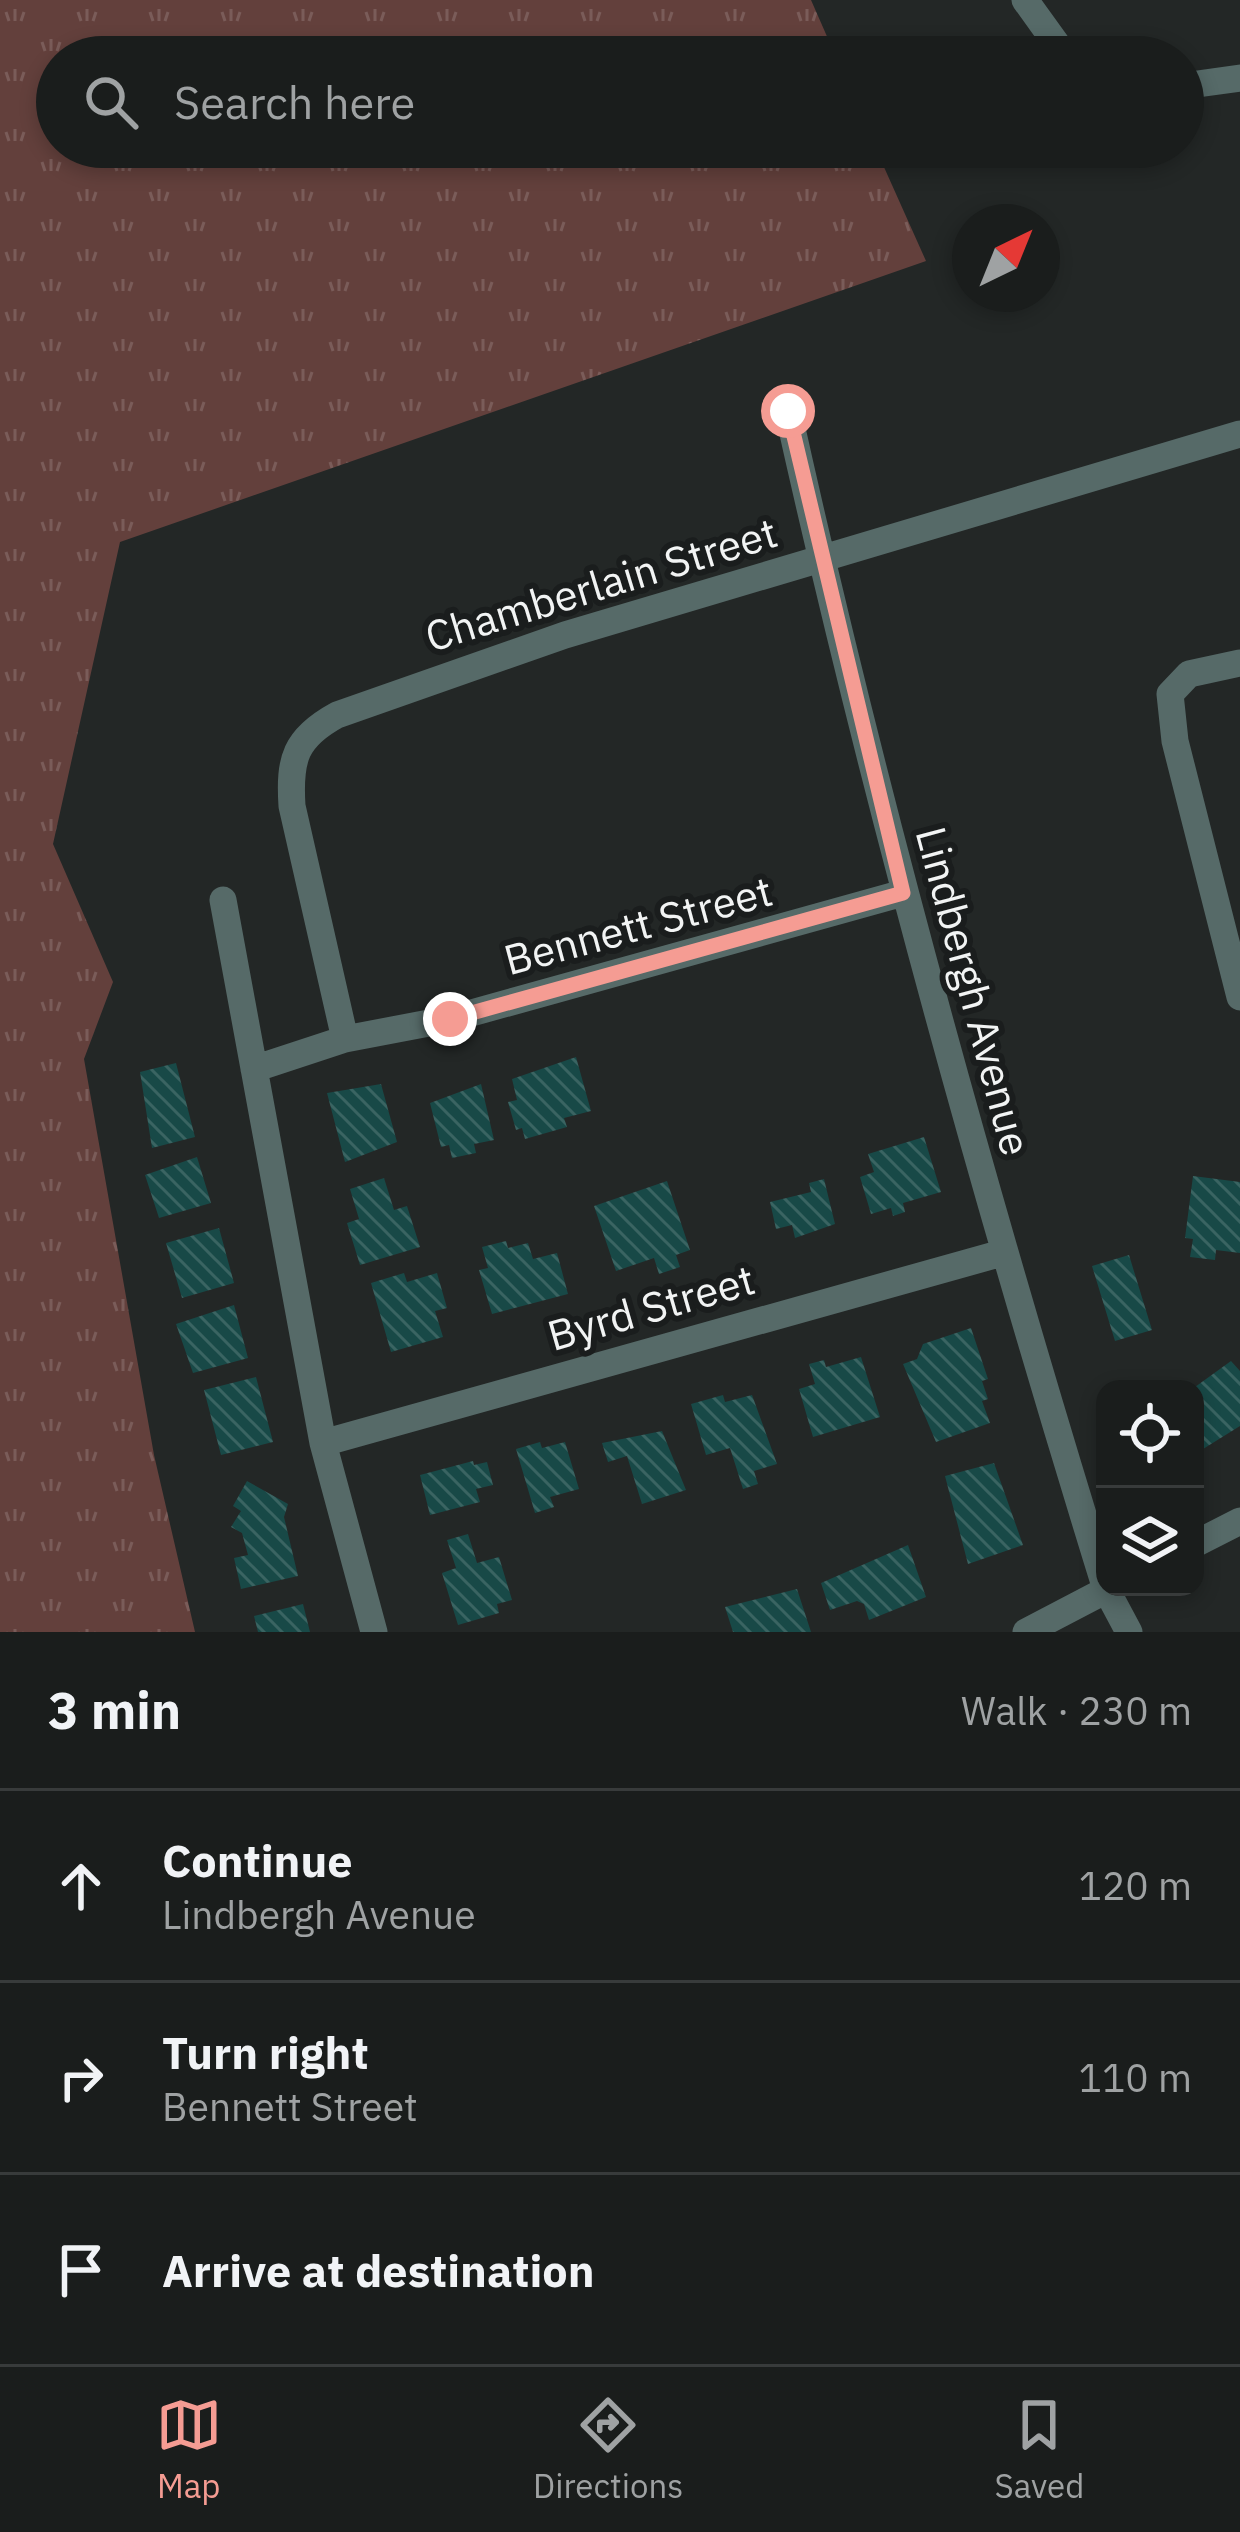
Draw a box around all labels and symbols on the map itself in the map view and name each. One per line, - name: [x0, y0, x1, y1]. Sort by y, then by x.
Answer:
- north arrow: [952, 204, 1060, 312]
- route start: [761, 384, 815, 438]
- street label: Chamberlain Street: [418, 504, 784, 664]
- street label: Lindbergh Avenue: [904, 821, 1044, 1161]
- street label: Bennett Street: [498, 863, 778, 987]
- route end: [423, 992, 477, 1046]
- street label: Byrd Street: [541, 1251, 761, 1363]

